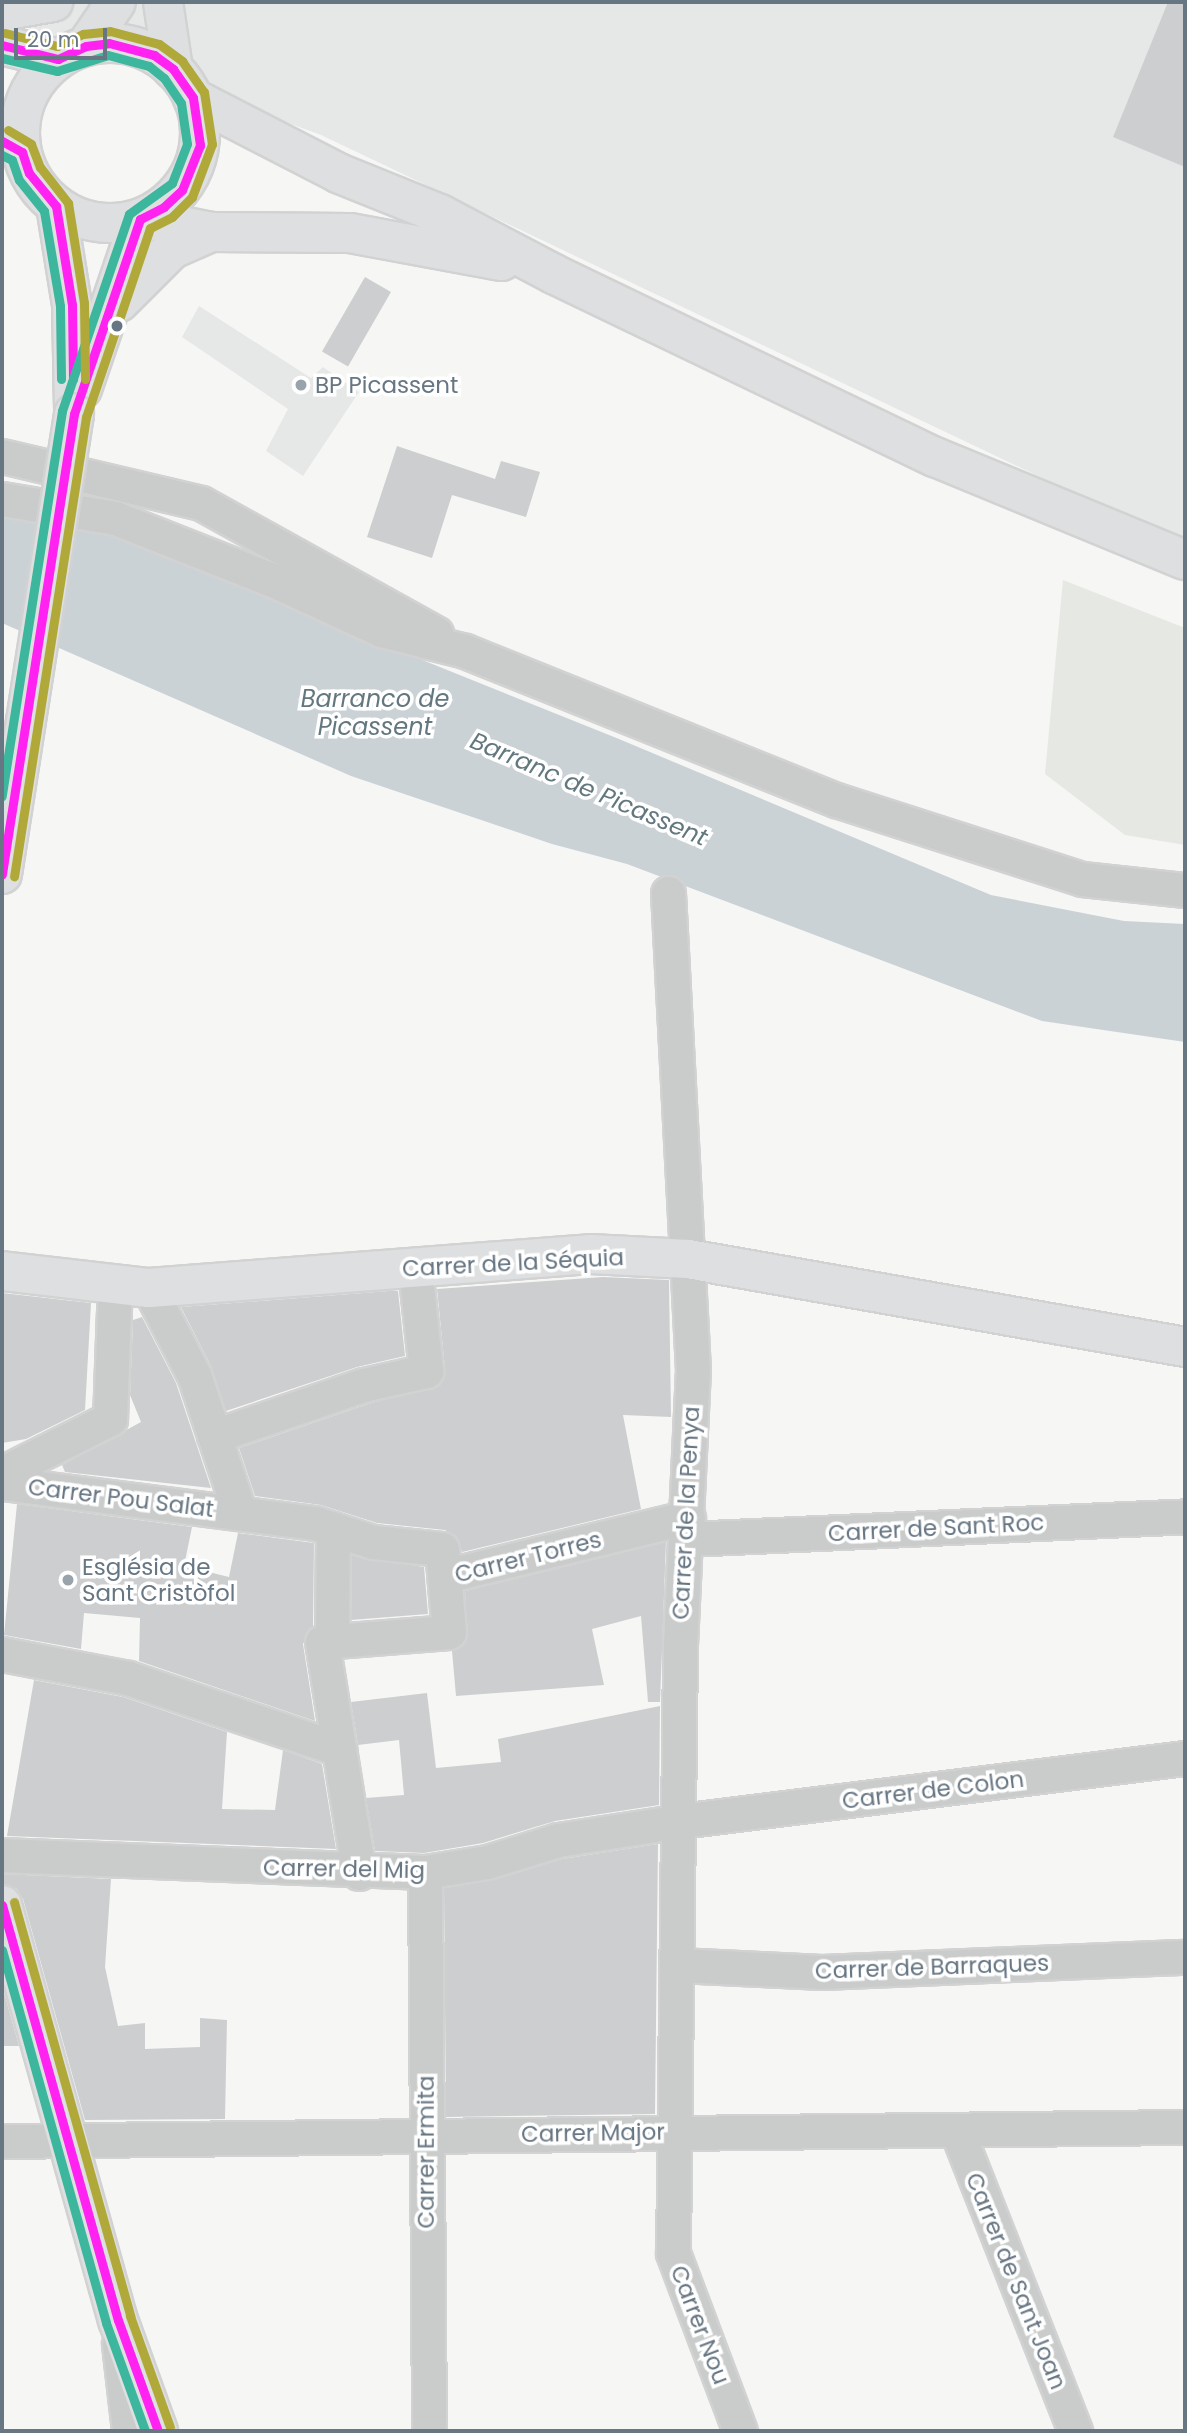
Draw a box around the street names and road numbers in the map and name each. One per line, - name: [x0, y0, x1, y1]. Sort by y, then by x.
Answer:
- street label: Carrer de la Séquia: [401, 1243, 625, 1283]
- street label: Carrer de la Penya: [667, 1406, 705, 1620]
- street label: Carrer Pou Salat: [27, 1473, 215, 1523]
- street label: Carrer de Sant Roc: [827, 1509, 1045, 1547]
- street label: Carrer Torres: [452, 1525, 604, 1589]
- street label: Carrer de Colon: [841, 1765, 1025, 1815]
- street label: Carrer del Mig: [263, 1854, 425, 1884]
- street label: Carrer de Barraques: [814, 1949, 1050, 1985]
- street label: Carrer Ermita: [412, 2075, 440, 2229]
- street label: Carrer Major: [521, 2118, 665, 2148]
- street label: Carrer de Sant Joan: [960, 2169, 1072, 2393]
- street label: Carrer Nou: [665, 2262, 735, 2388]

